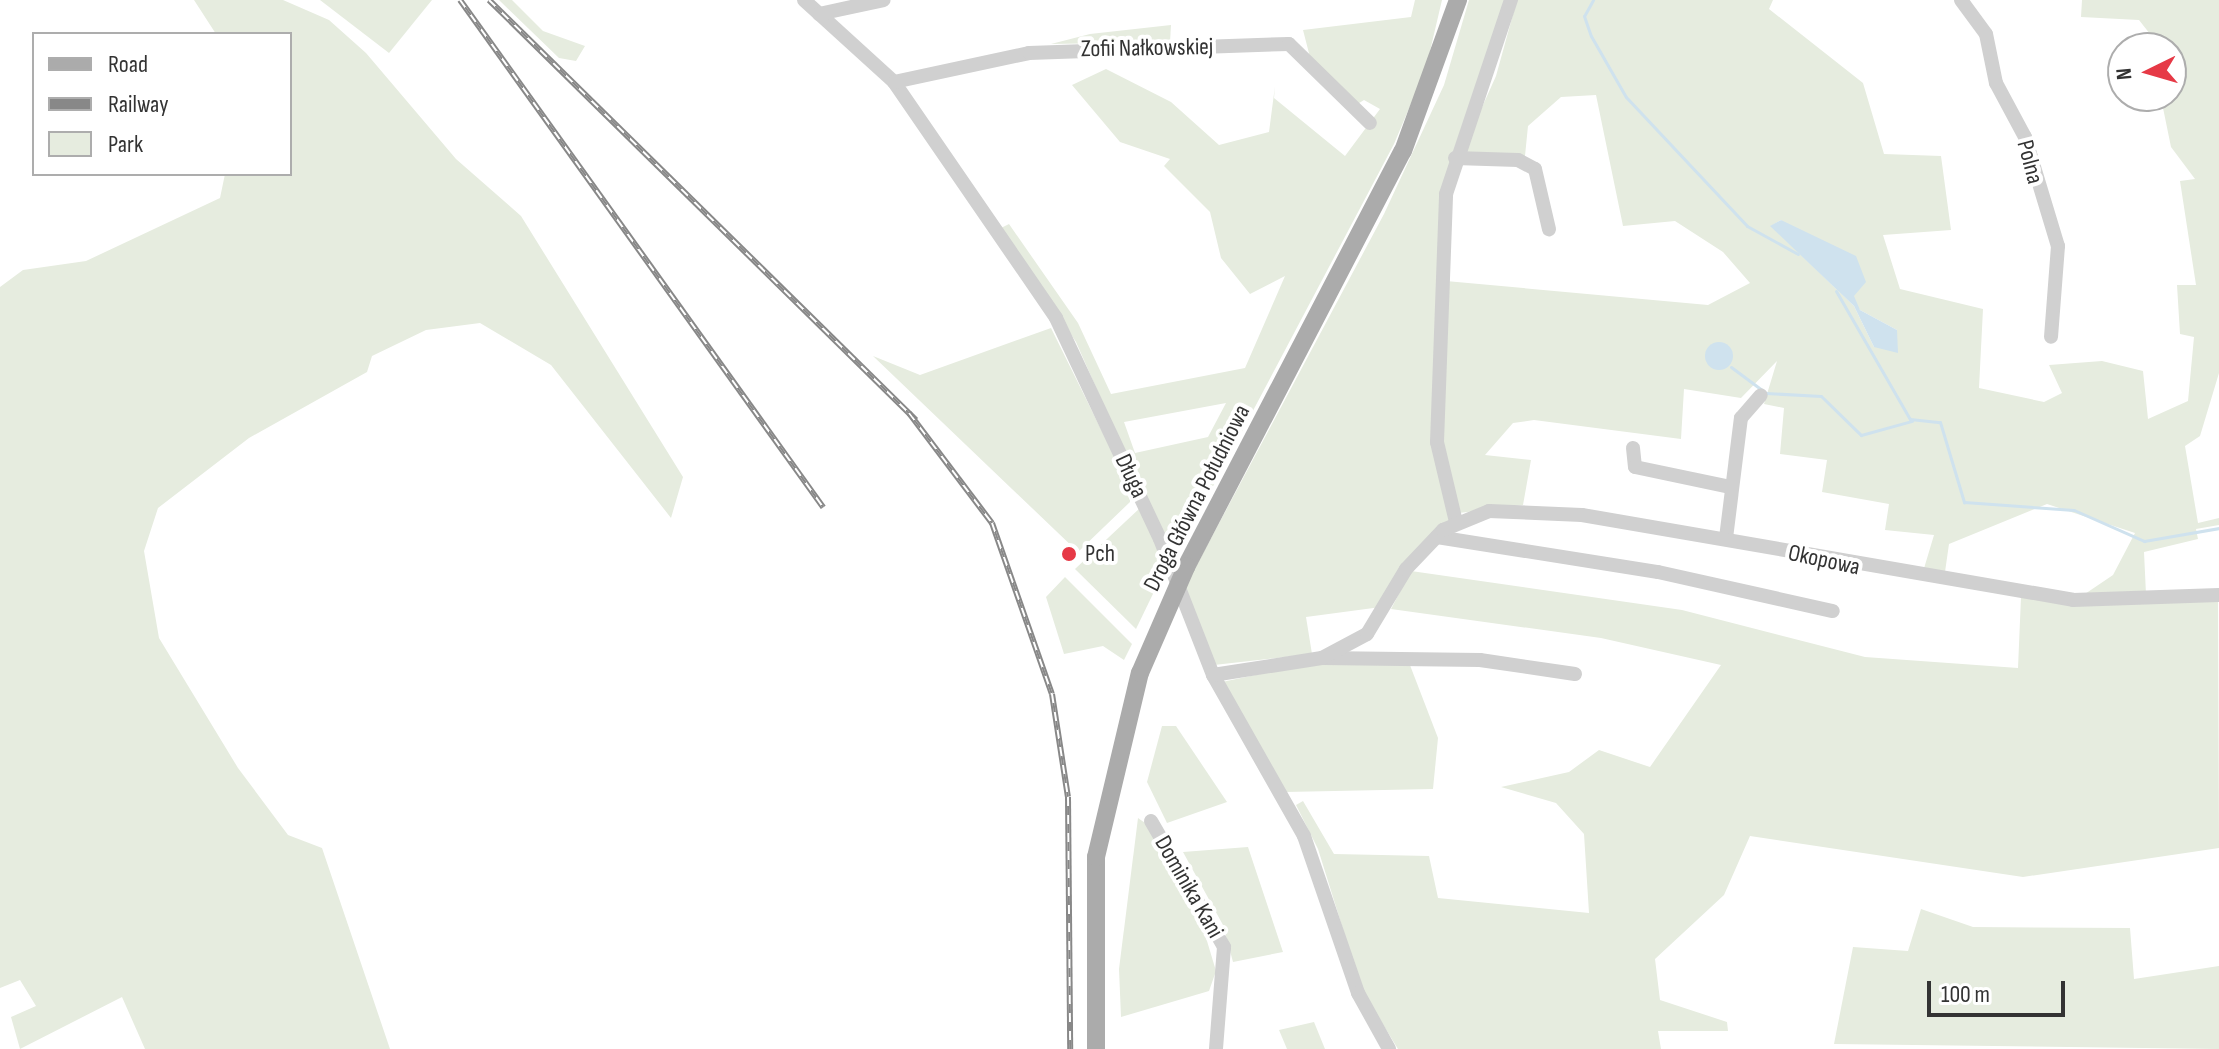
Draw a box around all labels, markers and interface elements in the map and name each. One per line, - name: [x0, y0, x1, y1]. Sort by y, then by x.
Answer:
- legend: [32, 32, 292, 176]
- street label: Zofii Nałkowskiej: [1081, 32, 1213, 64]
- north arrow: [2107, 32, 2187, 112]
- text: Road: [108, 50, 148, 79]
- text: N: [2111, 67, 2139, 81]
- text: Railway: [108, 90, 168, 119]
- text: Park: [108, 130, 143, 159]
- street label: Polna: [2010, 137, 2050, 187]
- street label: Droga Główna Południowa: [1138, 400, 1256, 596]
- street label: Długa: [1108, 450, 1154, 502]
- street label: Okopowa: [1785, 538, 1863, 582]
- place label: Pch: [1085, 540, 1115, 568]
- marker: Pch: [1060, 545, 1078, 563]
- street label: Dominika Kani: [1148, 831, 1230, 943]
- scale bar: [1931, 965, 2069, 1015]
- text: 100 m: [1941, 980, 1990, 1009]

